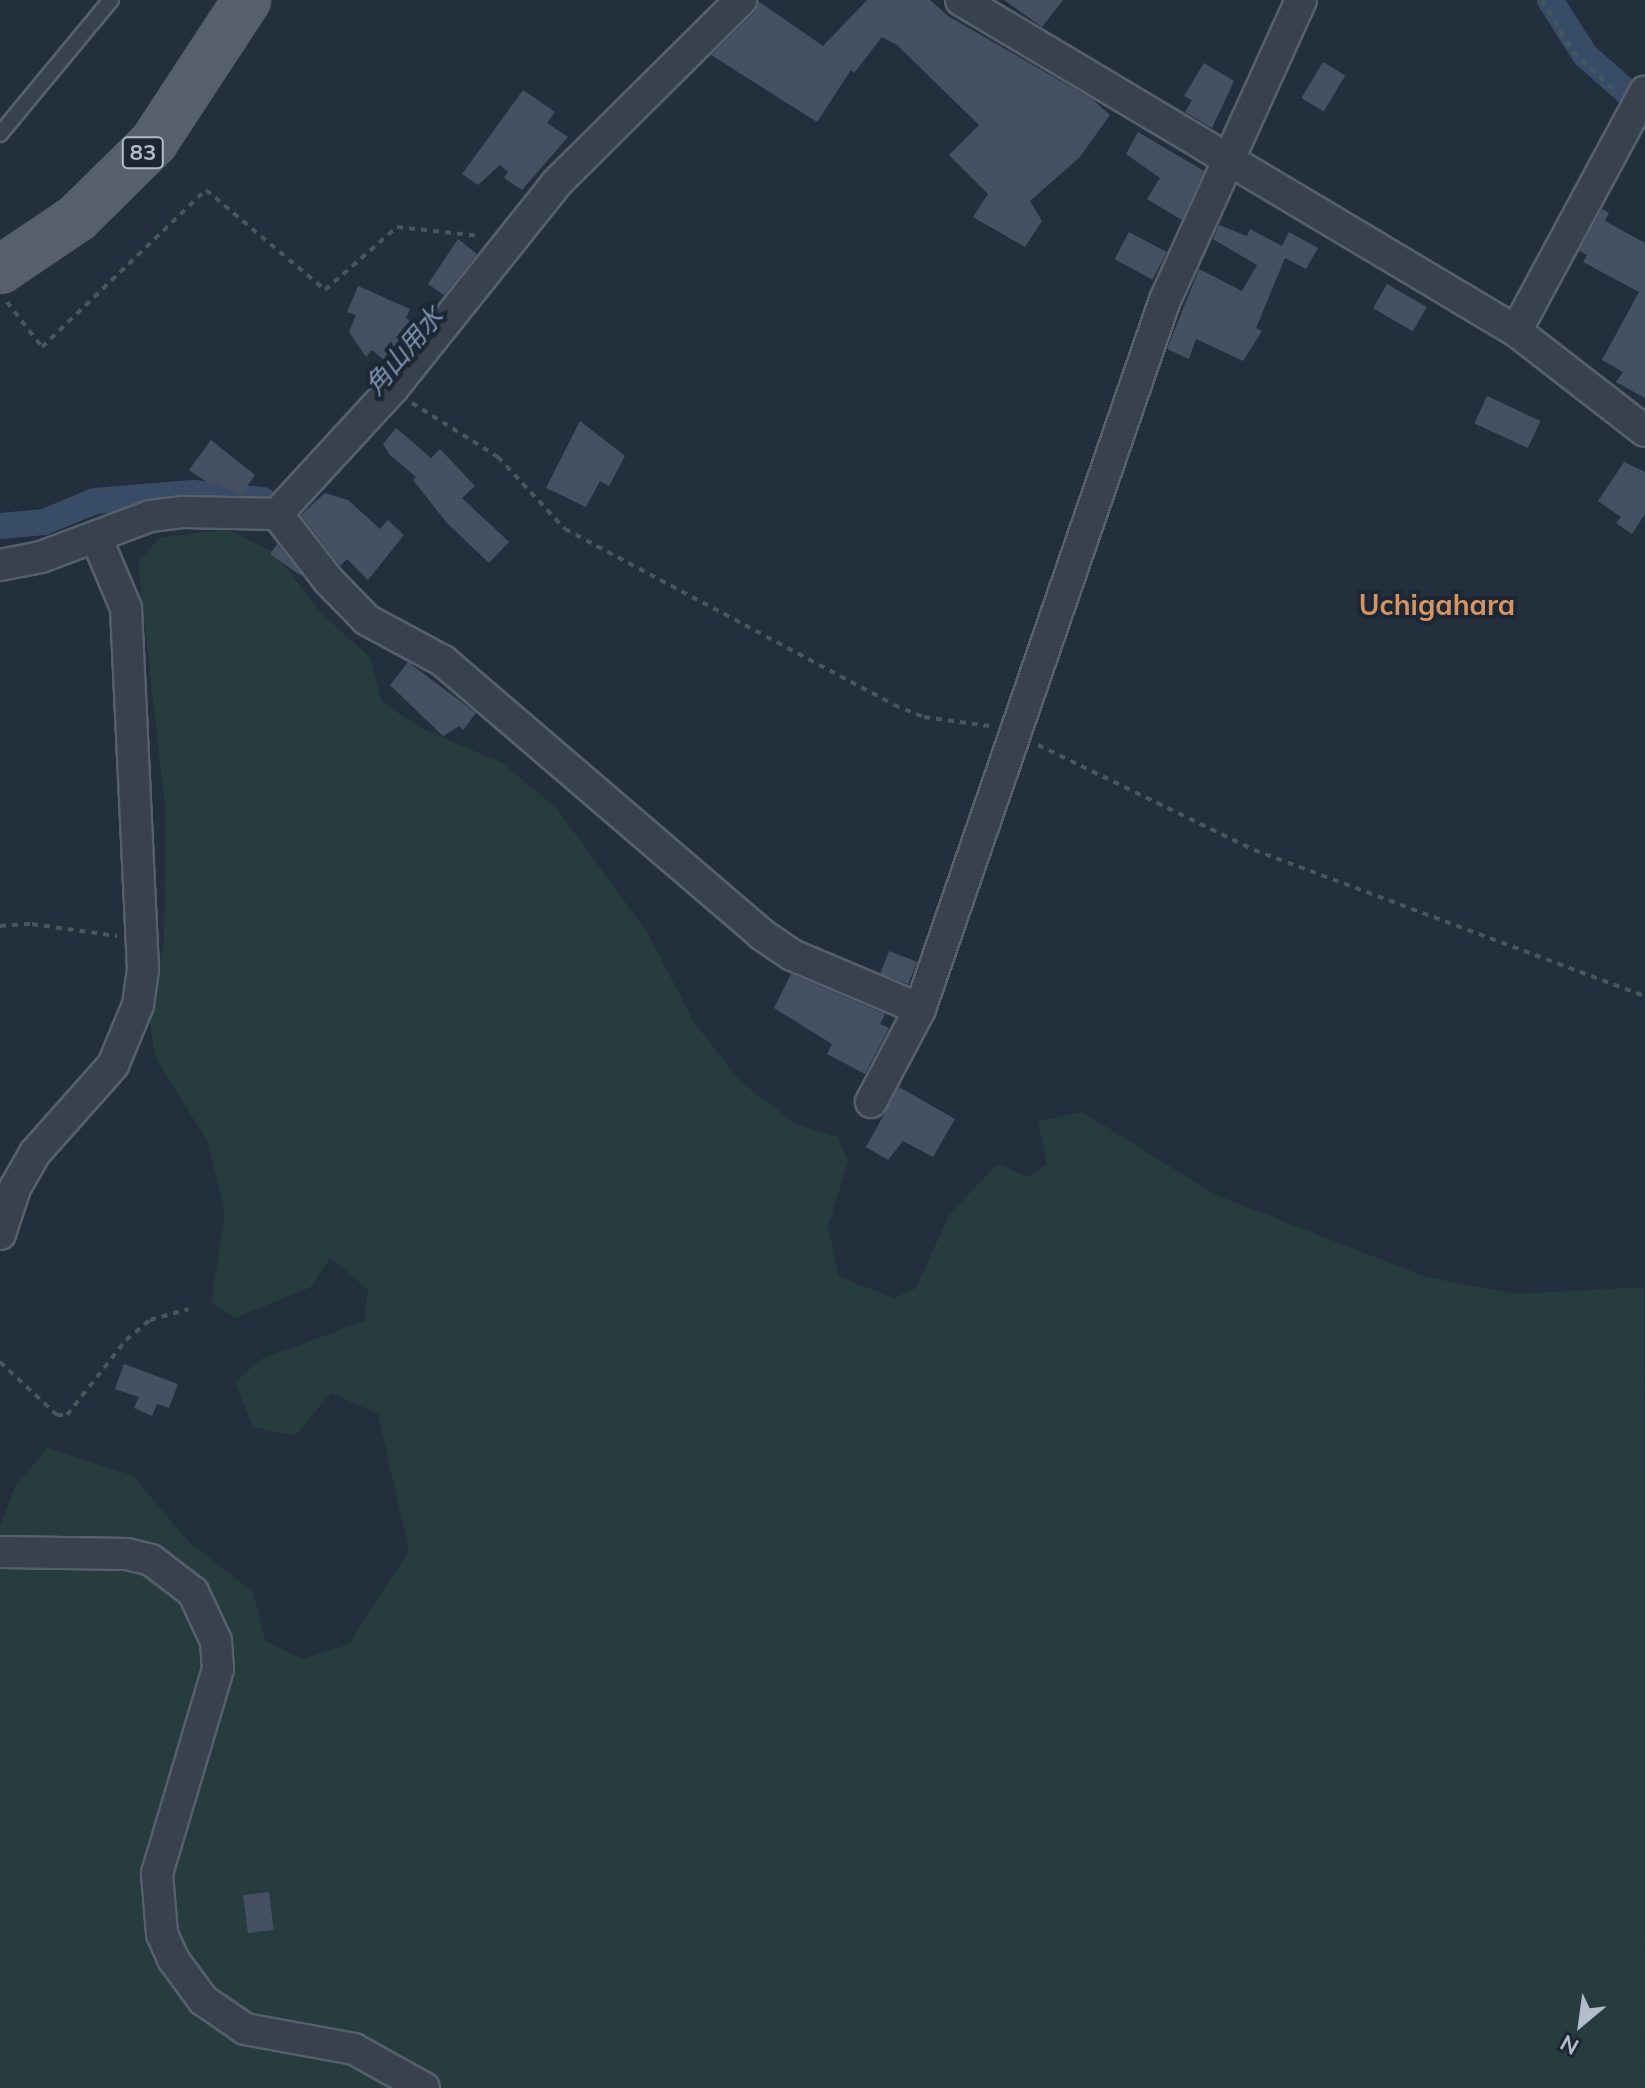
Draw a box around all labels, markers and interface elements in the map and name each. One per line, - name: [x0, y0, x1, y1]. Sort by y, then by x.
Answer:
- road number: 83: [121, 135, 165, 171]
- water label: 角山用水: [359, 301, 449, 401]
- district label: Uchigahara: [1359, 588, 1515, 622]
- north arrow: [1541, 1984, 1621, 2064]
- text: N: [1555, 2029, 1583, 2061]

